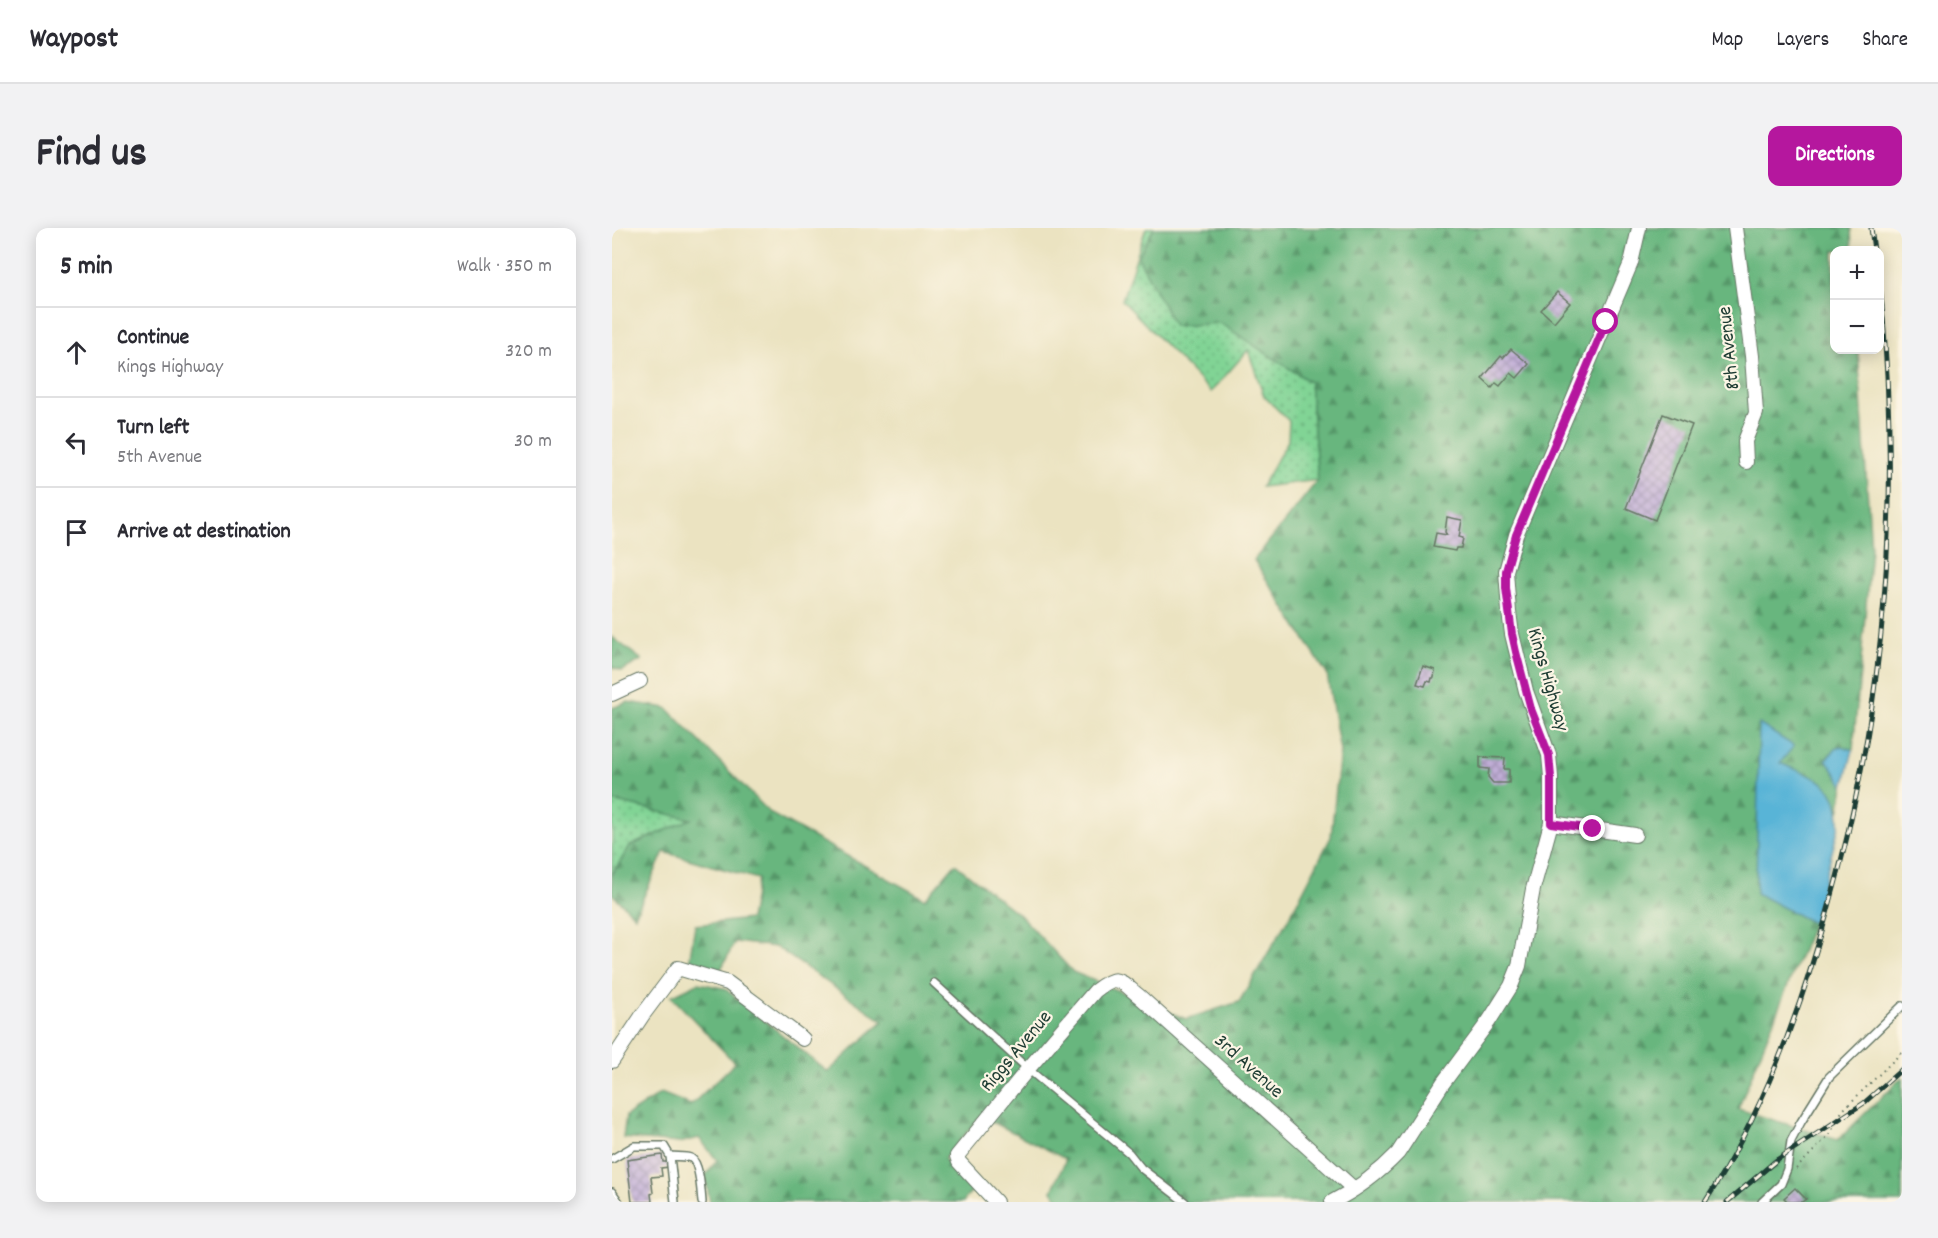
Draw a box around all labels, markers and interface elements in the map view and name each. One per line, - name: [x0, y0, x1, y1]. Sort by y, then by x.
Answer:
- text: Waypost: [30, 21, 118, 61]
- text: Map: [1712, 26, 1743, 56]
- text: Layers: [1776, 26, 1829, 56]
- text: Share: [1862, 26, 1908, 56]
- text: Find us: [36, 126, 147, 186]
- button: Directions: [1768, 126, 1902, 186]
- map controls: [1830, 246, 1884, 354]
- button: +: [1830, 246, 1884, 300]
- text: 5 min: [60, 249, 113, 286]
- text: Walk · 350 m: [457, 253, 552, 281]
- button: −: [1830, 300, 1884, 354]
- street label: 8th Avenue: [1712, 305, 1748, 391]
- route start: [1592, 308, 1618, 334]
- text: Continue: [117, 323, 189, 354]
- icon: ahead: [60, 336, 93, 369]
- text: 320 m: [505, 338, 552, 366]
- text: Kings Highway: [117, 354, 223, 382]
- text: Turn left: [117, 413, 189, 444]
- icon: left: [60, 426, 93, 459]
- text: 30 m: [514, 428, 552, 456]
- text: 5th Avenue: [117, 444, 202, 472]
- icon: arrive: [60, 516, 93, 549]
- text: Arrive at destination: [117, 517, 291, 548]
- street label: Kings Highway: [1519, 625, 1575, 736]
- route end: [1579, 815, 1605, 841]
- street label: Riggs Avenue: [975, 1005, 1060, 1099]
- street label: 3rd Avenue: [1207, 1028, 1289, 1106]

